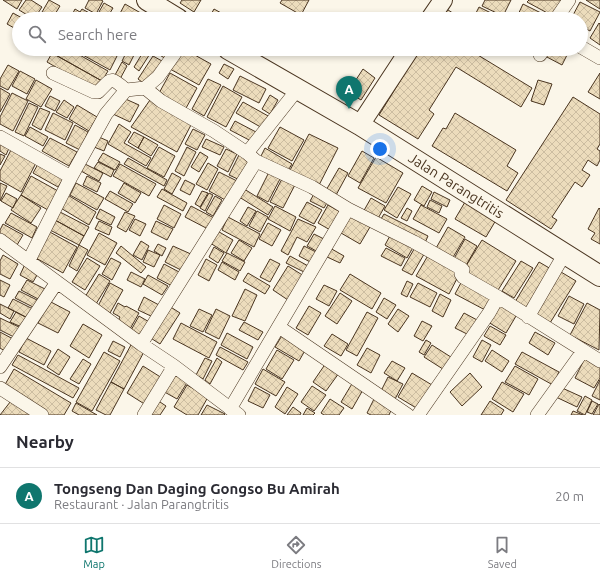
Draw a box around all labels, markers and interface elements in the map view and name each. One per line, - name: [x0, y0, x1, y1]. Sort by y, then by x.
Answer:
- search box: [12, 12, 588, 56]
- icon: search: [26, 23, 48, 45]
- text: Search here: [58, 26, 137, 43]
- pin: A: [336, 76, 362, 109]
- your location: [370, 139, 390, 159]
- street label: Jalan Parangtritis: [406, 150, 507, 221]
- text: Nearby: [16, 432, 74, 451]
- text: Tongseng Dan Daging Gongso Bu Amirah: [54, 480, 340, 497]
- text: A: [24, 489, 34, 503]
- text: 20 m: [555, 489, 584, 503]
- text: Restaurant · Jalan Parangtritis: [54, 497, 229, 511]
- tab: Map: [83, 534, 105, 570]
- tab: Directions: [271, 534, 321, 570]
- tab: Saved: [488, 534, 517, 570]

